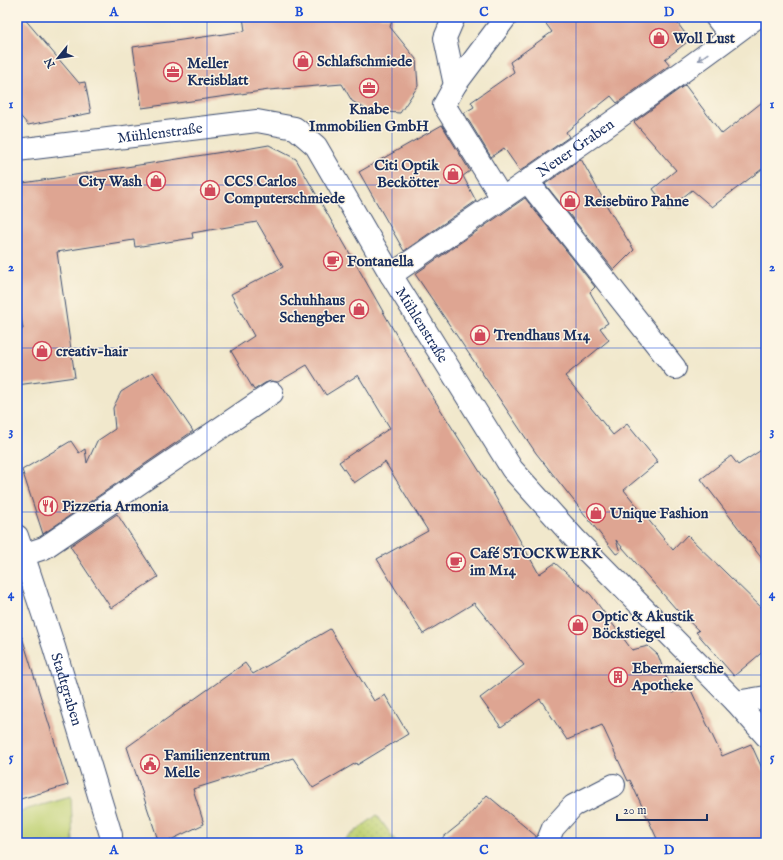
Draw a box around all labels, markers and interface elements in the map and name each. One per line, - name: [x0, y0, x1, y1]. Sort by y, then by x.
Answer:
- text: A: [109, 4, 120, 21]
- text: B: [295, 4, 304, 21]
- text: C: [479, 4, 489, 21]
- text: D: [664, 4, 675, 21]
- shop icon: Woll Lust: [648, 27, 670, 49]
- place label: Woll Lust: [672, 29, 736, 48]
- north arrow: [38, 38, 78, 78]
- shop icon: Schlafschmiede: [292, 50, 314, 72]
- place label: Schlafschmiede: [317, 52, 412, 71]
- one-way arrow: [698, 53, 709, 61]
- text: N: [42, 54, 59, 71]
- place label: Meller Kreisblatt: [187, 54, 249, 90]
- office icon: Meller Kreisblatt: [162, 61, 184, 83]
- office icon: Knabe Immobilien GmbH: [358, 77, 380, 99]
- text: 1: [9, 96, 14, 113]
- text: 1: [770, 96, 775, 113]
- place label: Knabe Immobilien GmbH: [309, 100, 429, 136]
- street label: Neuer Graben: [533, 114, 618, 181]
- street label: Mühlenstraße: [116, 118, 204, 147]
- place label: Citi Optik Beckötter: [374, 156, 440, 192]
- shop icon: Citi Optik Beckötter: [442, 163, 464, 185]
- shop icon: City Wash: [145, 170, 167, 192]
- place label: City Wash: [78, 172, 143, 191]
- place label: CCS Carlos Computerschmiede: [224, 172, 345, 208]
- shop icon: CCS Carlos Computerschmiede: [199, 179, 221, 201]
- shop icon: Reisebüro Pahne: [559, 190, 581, 212]
- place label: Reisebüro Pahne: [584, 192, 689, 211]
- cafe icon: Fontanella: [322, 250, 344, 272]
- place label: Fontanella: [347, 252, 414, 271]
- text: 2: [8, 259, 14, 276]
- text: 2: [769, 259, 775, 276]
- street label: Mühlenstraße: [391, 283, 453, 366]
- place label: Schuhhaus Schengber: [280, 291, 346, 327]
- shop icon: Schuhhaus Schengber: [348, 298, 370, 320]
- shop icon: Trendhaus M14: [469, 324, 491, 346]
- place label: Trendhaus M14: [493, 326, 591, 345]
- shop icon: creativ-hair: [31, 340, 53, 362]
- place label: creativ-hair: [56, 342, 128, 361]
- text: 3: [9, 423, 14, 440]
- text: 3: [770, 423, 775, 440]
- restaurant icon: Pizzeria Armonia: [37, 495, 59, 517]
- place label: Pizzeria Armonia: [62, 497, 169, 516]
- shop icon: Unique Fashion: [585, 502, 607, 524]
- place label: Unique Fashion: [609, 504, 709, 523]
- place label: Café STOCKWERK im M14: [470, 544, 603, 580]
- cafe icon: Café STOCKWERK im M14: [445, 551, 467, 573]
- text: 4: [8, 586, 15, 603]
- text: 4: [769, 586, 776, 603]
- place label: Optic & Akustik Böckstiegel: [592, 607, 695, 643]
- shop icon: Optic & Akustik Böckstiegel: [567, 614, 589, 636]
- street label: Stadtgraben: [47, 650, 87, 728]
- place label: Ebermaiersche Apotheke: [631, 659, 724, 695]
- building icon: Ebermaiersche Apotheke: [607, 666, 629, 688]
- place label: Familienzentrum Melle: [164, 746, 271, 782]
- text: 5: [9, 749, 14, 766]
- text: 5: [770, 749, 775, 766]
- public building icon: Familienzentrum Melle: [139, 753, 161, 775]
- scale bar: [617, 796, 707, 822]
- text: 20 m: [623, 803, 646, 818]
- text: A: [109, 842, 120, 859]
- text: B: [295, 842, 304, 859]
- text: C: [479, 842, 489, 859]
- text: D: [664, 842, 675, 859]

